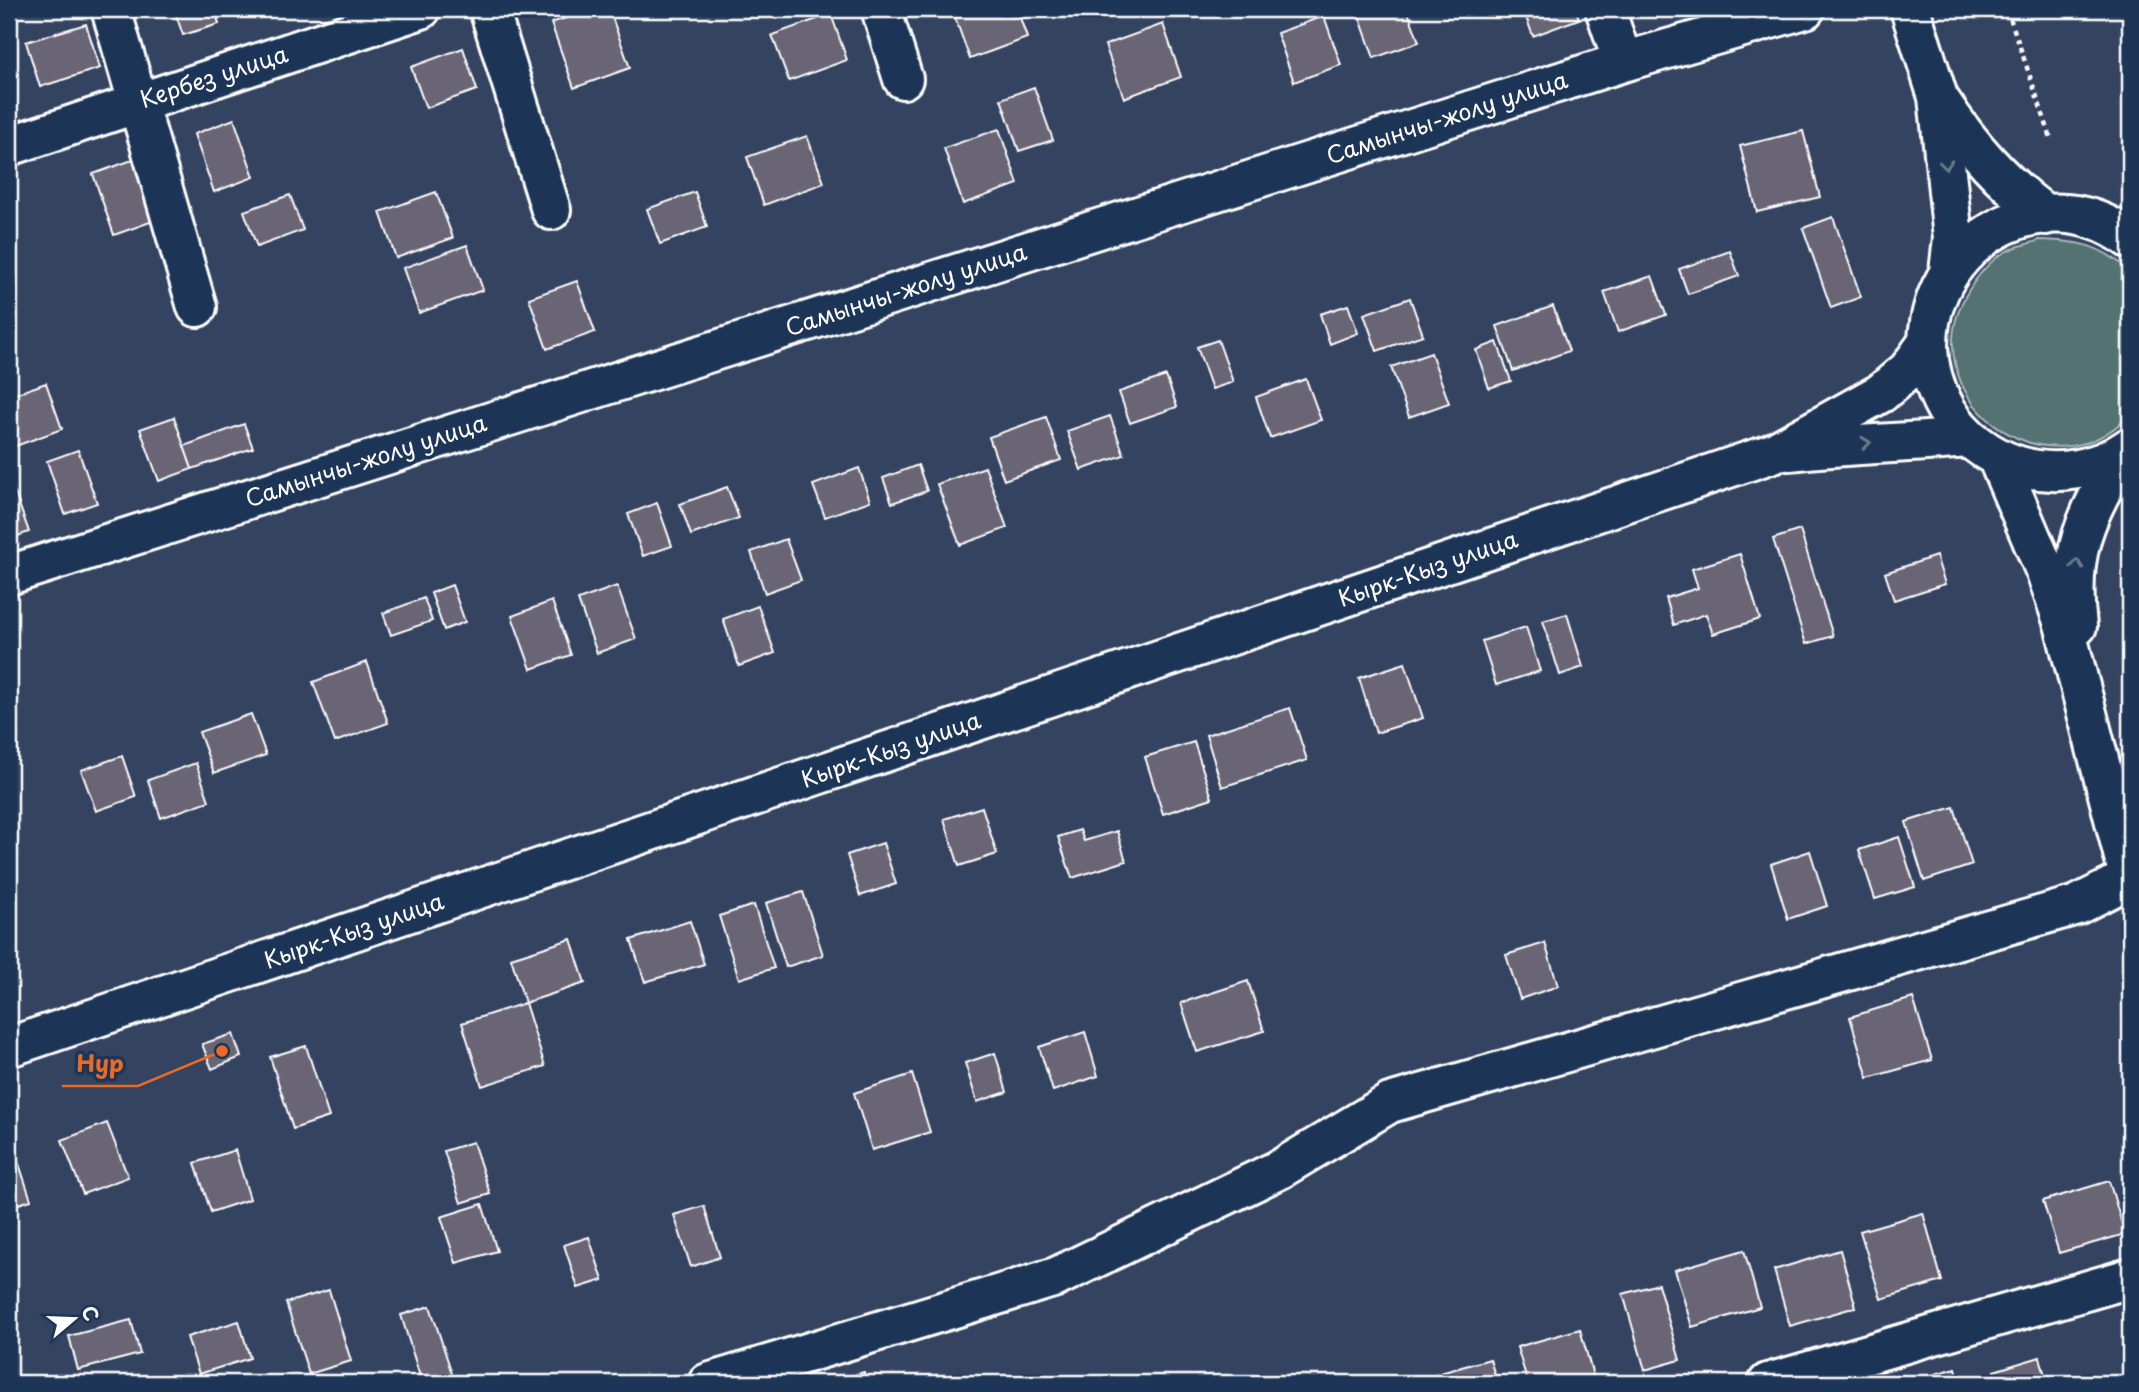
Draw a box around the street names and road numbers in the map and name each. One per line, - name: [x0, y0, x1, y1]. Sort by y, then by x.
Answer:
- street label: Кербез улица: [135, 35, 292, 116]
- street label: Самынчы-жолу улица: [1321, 61, 1572, 172]
- street label: Самынчы-жолу улица: [780, 233, 1031, 344]
- street label: Самынчы-жолу улица: [240, 404, 491, 515]
- street label: Кырк-Кыз улица: [1333, 520, 1523, 615]
- street label: Кырк-Кыз улица: [796, 701, 986, 796]
- street label: Кырк-Кыз улица: [259, 882, 449, 977]

